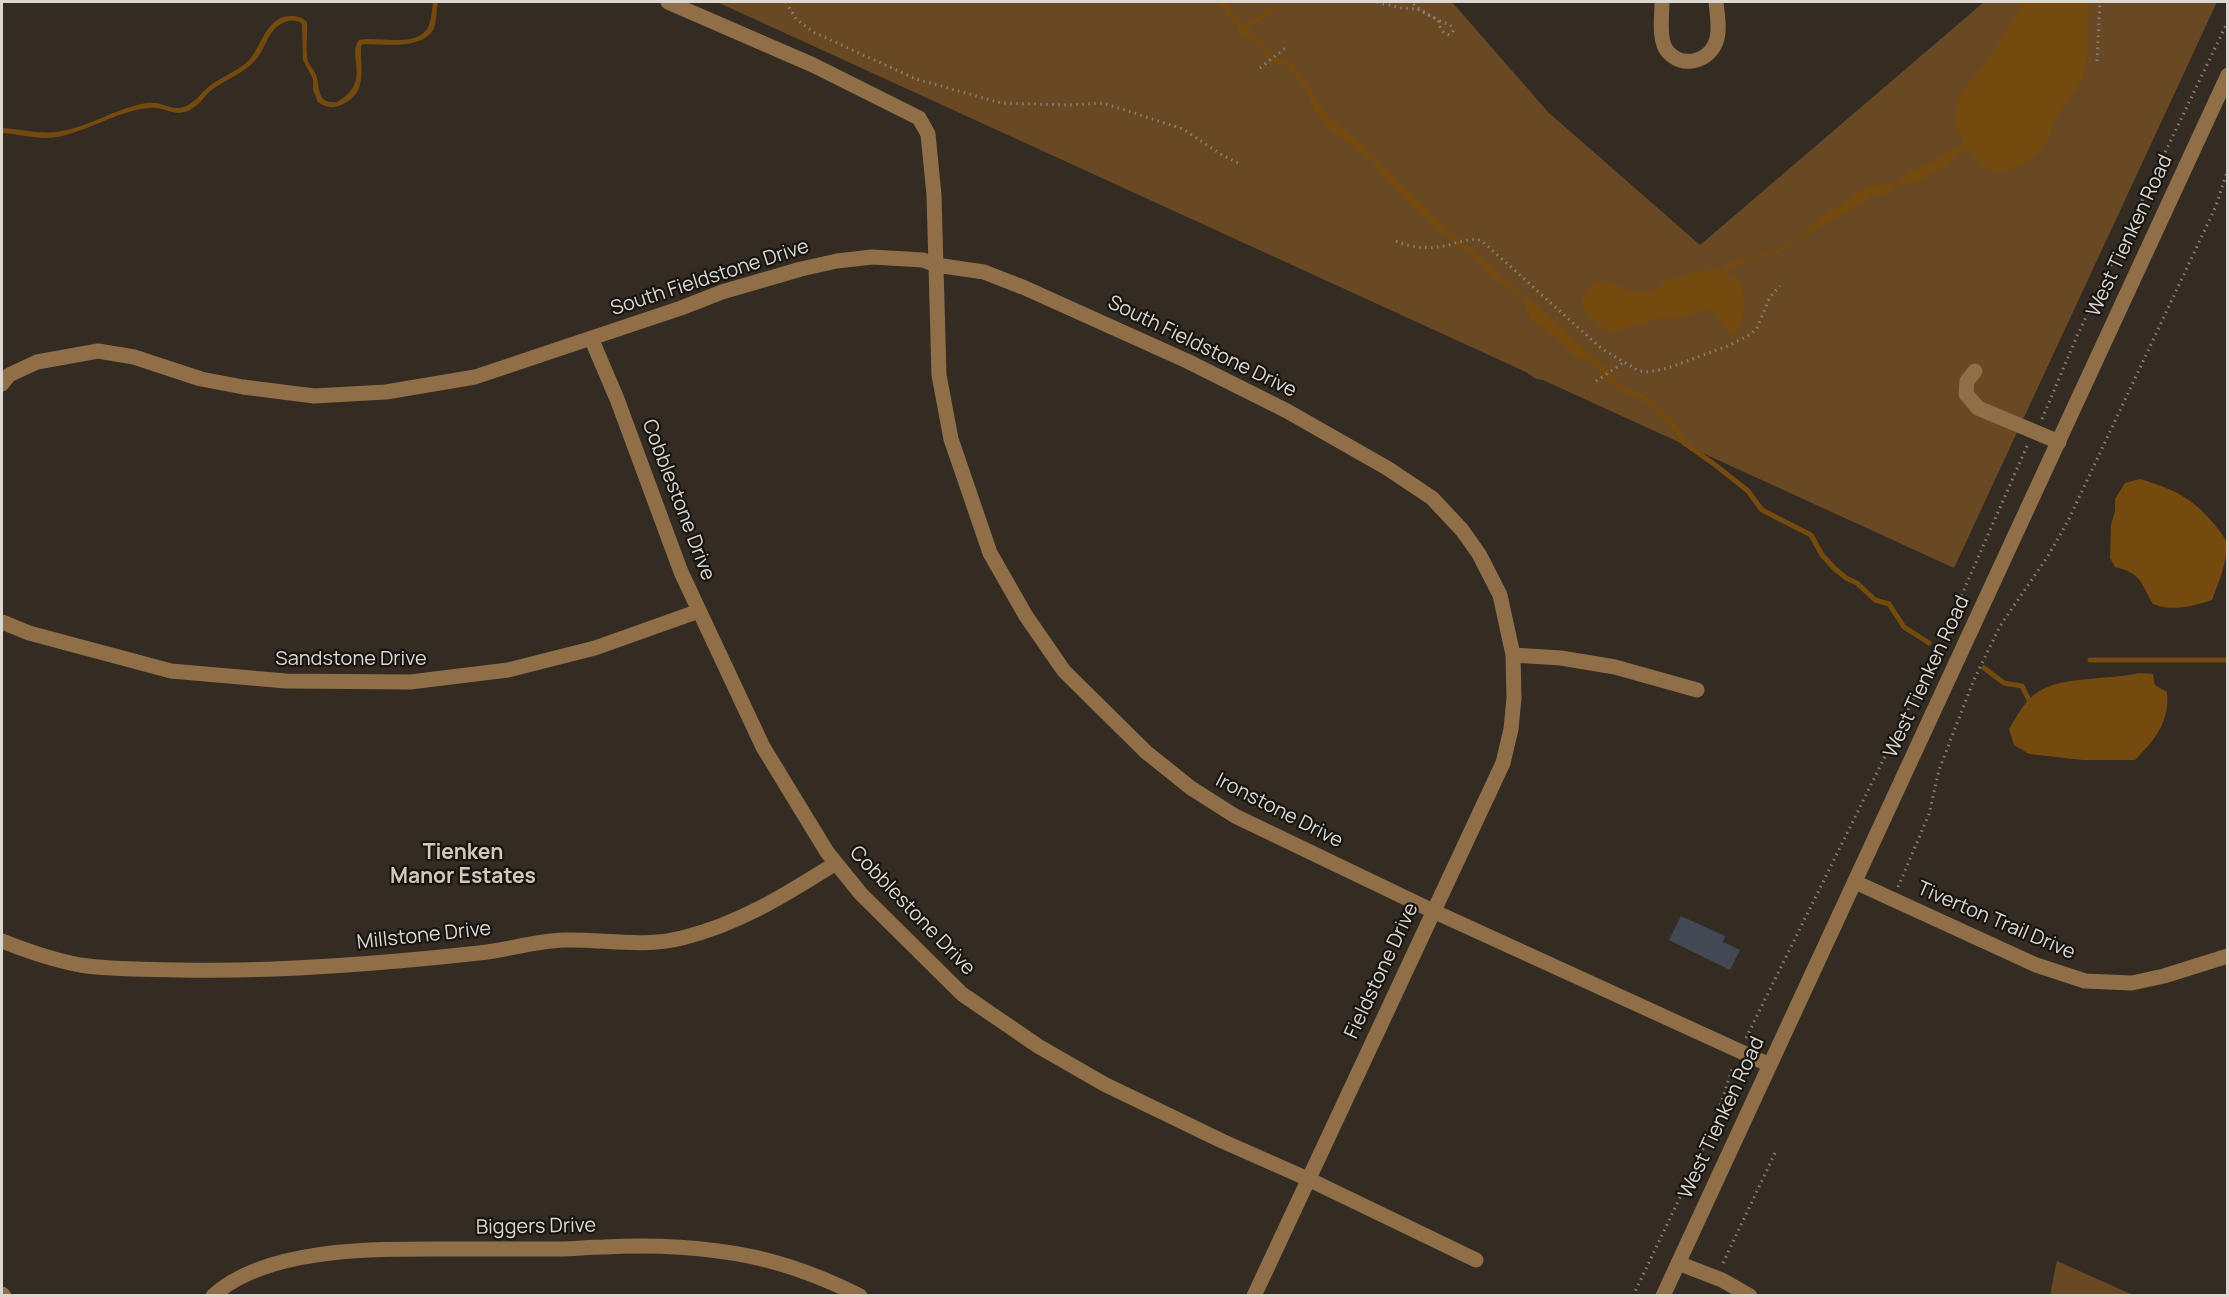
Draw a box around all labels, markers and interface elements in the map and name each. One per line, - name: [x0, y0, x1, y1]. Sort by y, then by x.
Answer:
- street label: West Tienken Road: [2082, 151, 2178, 321]
- street label: South Fieldstone Drive: [608, 235, 812, 321]
- street label: South Fieldstone Drive: [1104, 291, 1300, 403]
- street label: Cobblestone Drive: [636, 416, 720, 584]
- street label: West Tienken Road: [1879, 592, 1975, 762]
- street label: Sandstone Drive: [275, 647, 427, 671]
- street label: Ironstone Drive: [1211, 769, 1347, 853]
- district label: Tienken Manor Estates: [390, 840, 536, 890]
- street label: Cobblestone Drive: [844, 841, 980, 981]
- street label: Tiverton Trail Drive: [1913, 877, 2079, 965]
- street label: Fieldstone Drive: [1340, 899, 1424, 1043]
- street label: Millstone Drive: [356, 917, 492, 955]
- street label: West Tienken Road: [1674, 1033, 1770, 1203]
- street label: Biggers Drive: [476, 1214, 596, 1240]

